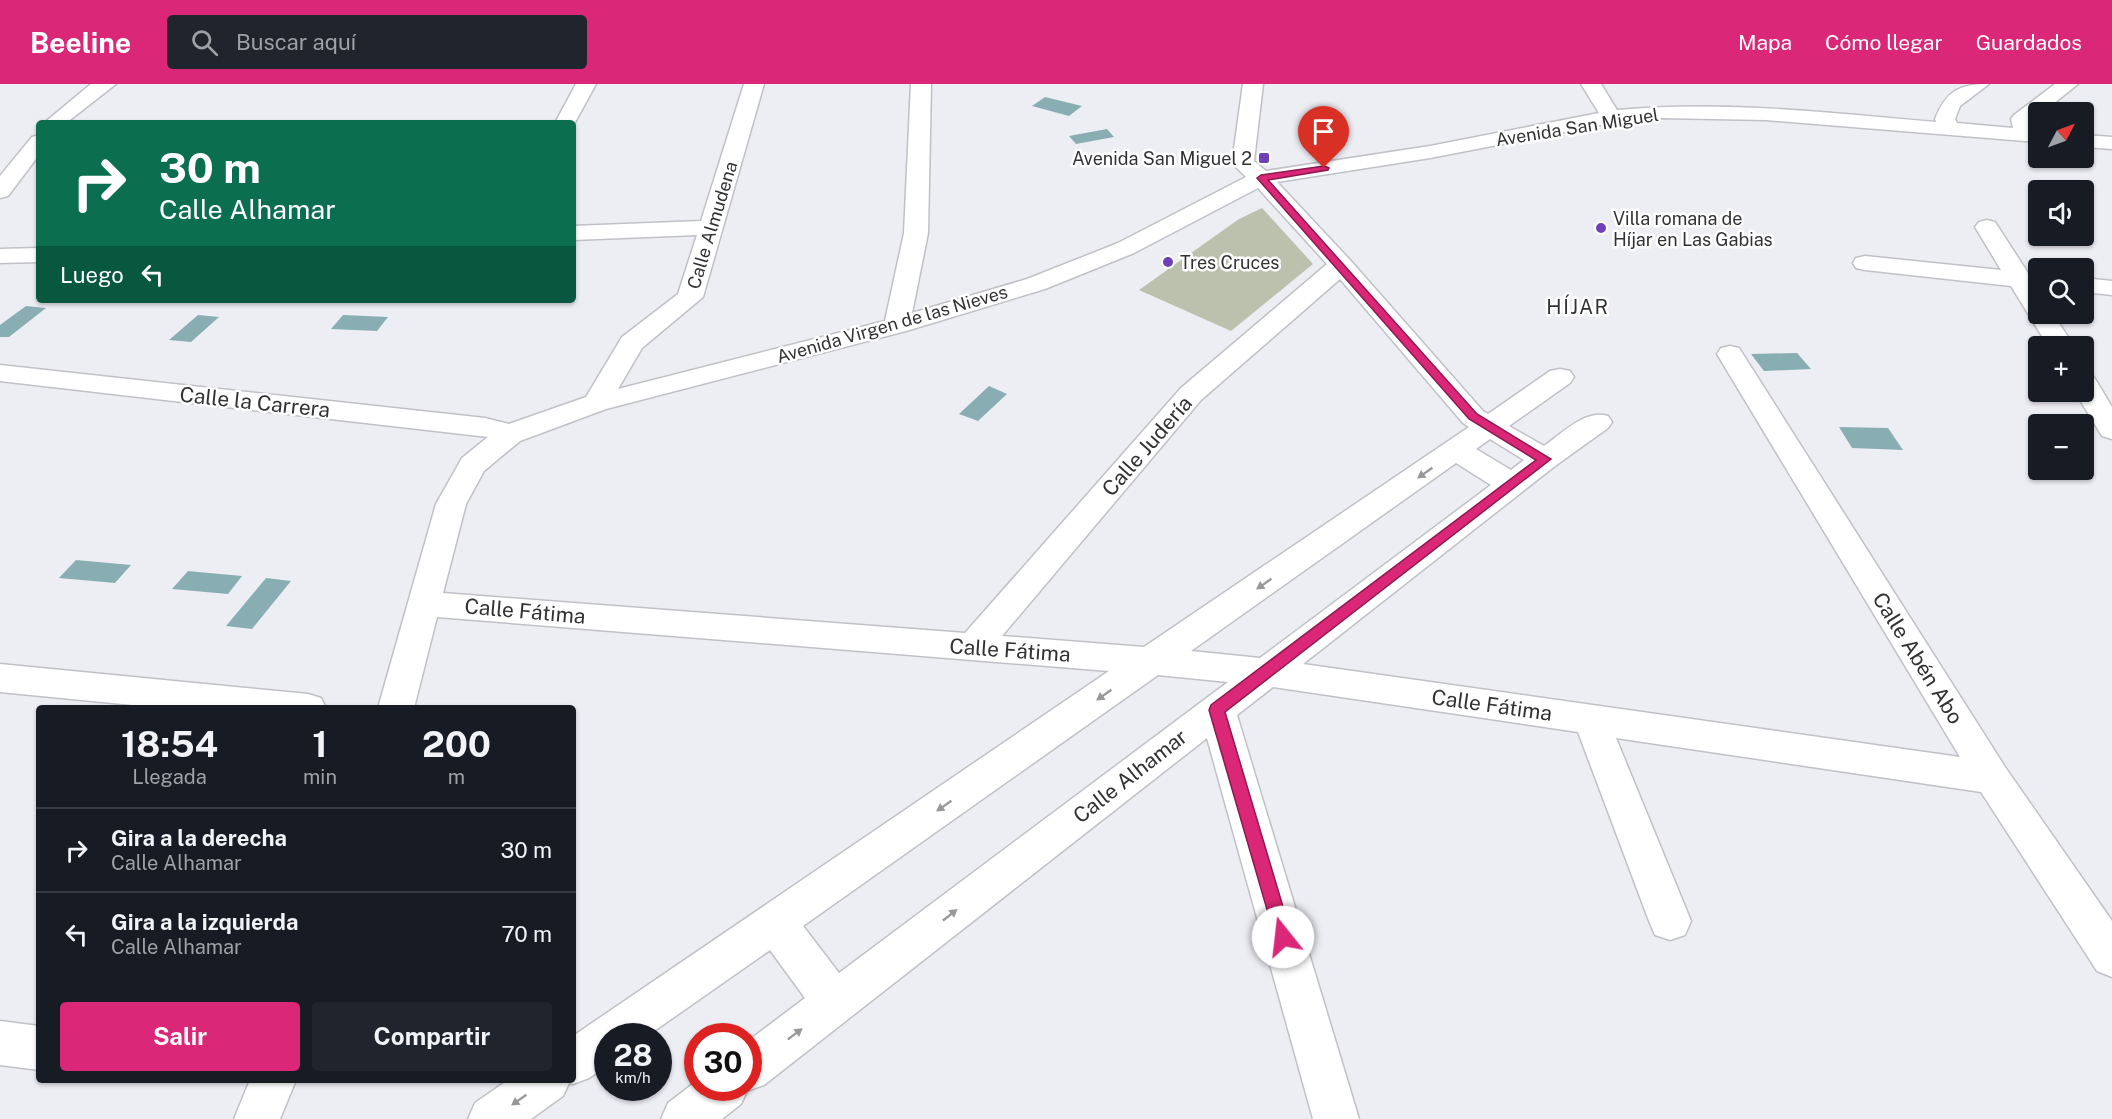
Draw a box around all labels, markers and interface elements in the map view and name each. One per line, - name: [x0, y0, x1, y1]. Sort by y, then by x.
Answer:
- search box: [167, 15, 587, 69]
- text: Beeline: [30, 26, 131, 59]
- icon: search: [188, 26, 221, 59]
- text: Buscar aquí: [236, 29, 356, 55]
- text: Mapa: [1738, 30, 1792, 55]
- text: Cómo llegar: [1825, 30, 1943, 55]
- text: Guardados: [1976, 30, 2082, 55]
- north arrow: [2028, 102, 2094, 168]
- map controls: [2028, 102, 2094, 480]
- street label: Avenida San Miguel: [1494, 104, 1660, 150]
- pin: [1298, 106, 1349, 168]
- icon: arrive: [1307, 115, 1340, 148]
- text: 30 m: [159, 143, 261, 192]
- icon: right: [60, 144, 138, 222]
- place label: Avenida San Miguel 2: [1072, 148, 1252, 169]
- marker: Avenida San Miguel 2: [1257, 151, 1271, 165]
- street label: Calle Almudena: [683, 159, 741, 291]
- button: sound: [2028, 180, 2094, 246]
- text: Calle Alhamar: [159, 193, 336, 225]
- place label: Villa romana de Híjar en Las Gabias: [1613, 208, 1773, 250]
- marker: Villa romana de Híjar en Las Gabias: [1594, 221, 1608, 235]
- place label: Tres Cruces: [1180, 252, 1279, 273]
- marker: Tres Cruces: [1161, 255, 1175, 269]
- icon: left: [136, 258, 169, 291]
- button: search: [2028, 258, 2094, 324]
- text: Luego: [60, 262, 124, 288]
- street label: Avenida Virgen de las Nieves: [774, 281, 1010, 367]
- district label: HÍJAR: [1546, 294, 1610, 319]
- button: +: [2028, 336, 2094, 402]
- street label: Calle la Carrera: [179, 382, 331, 422]
- street label: Calle Judería: [1097, 391, 1197, 501]
- button: −: [2028, 414, 2094, 480]
- one-way arrow: [1417, 467, 1433, 479]
- one-way arrow: [1257, 578, 1273, 590]
- street label: Calle Abén Abo: [1868, 588, 1968, 728]
- street label: Calle Fátima: [463, 593, 587, 629]
- street label: Calle Fátima: [949, 633, 1071, 667]
- street label: Calle Fátima: [1430, 684, 1554, 726]
- one-way arrow: [1097, 689, 1113, 701]
- text: 18:54: [121, 723, 218, 765]
- text: 1: [312, 723, 328, 765]
- text: 200: [422, 723, 491, 765]
- street label: Calle Alhamar: [1068, 724, 1192, 828]
- text: Llegada: [132, 765, 207, 789]
- text: min: [303, 765, 337, 789]
- text: m: [448, 765, 465, 789]
- one-way arrow: [936, 800, 952, 811]
- text: Gira a la derecha: [111, 825, 287, 851]
- icon: right: [60, 834, 93, 867]
- text: 30 m: [500, 837, 552, 863]
- text: Calle Alhamar: [111, 851, 242, 875]
- position arrow: [1251, 905, 1315, 969]
- text: Gira a la izquierda: [111, 909, 298, 935]
- one-way arrow: [942, 909, 957, 921]
- icon: left: [60, 918, 93, 951]
- text: 70 m: [501, 921, 552, 947]
- text: Calle Alhamar: [111, 935, 242, 959]
- button: Salir: [60, 1002, 300, 1071]
- button: Compartir: [312, 1002, 552, 1071]
- speed limit sign: 30: [684, 1023, 762, 1101]
- one-way arrow: [787, 1027, 803, 1040]
- text: 28: [613, 1037, 653, 1073]
- text: km/h: [615, 1069, 651, 1086]
- one-way arrow: [511, 1094, 528, 1105]

